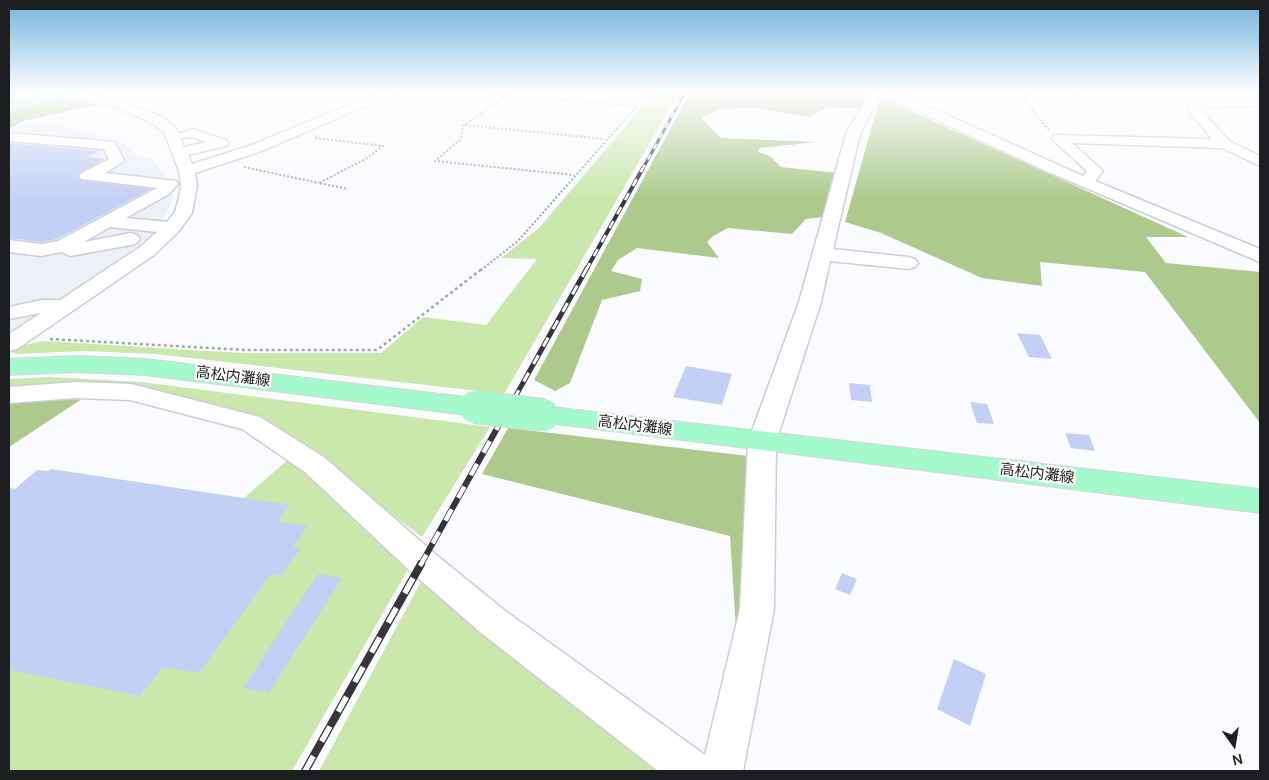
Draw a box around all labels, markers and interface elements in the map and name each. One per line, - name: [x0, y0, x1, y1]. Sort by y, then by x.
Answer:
- street label: 高松内灘線: [195, 363, 271, 391]
- street label: 高松内灘線: [597, 412, 673, 440]
- street label: 高松内灘線: [999, 460, 1075, 488]
- north arrow: [1209, 720, 1259, 770]
- text: N: [1230, 750, 1245, 770]

